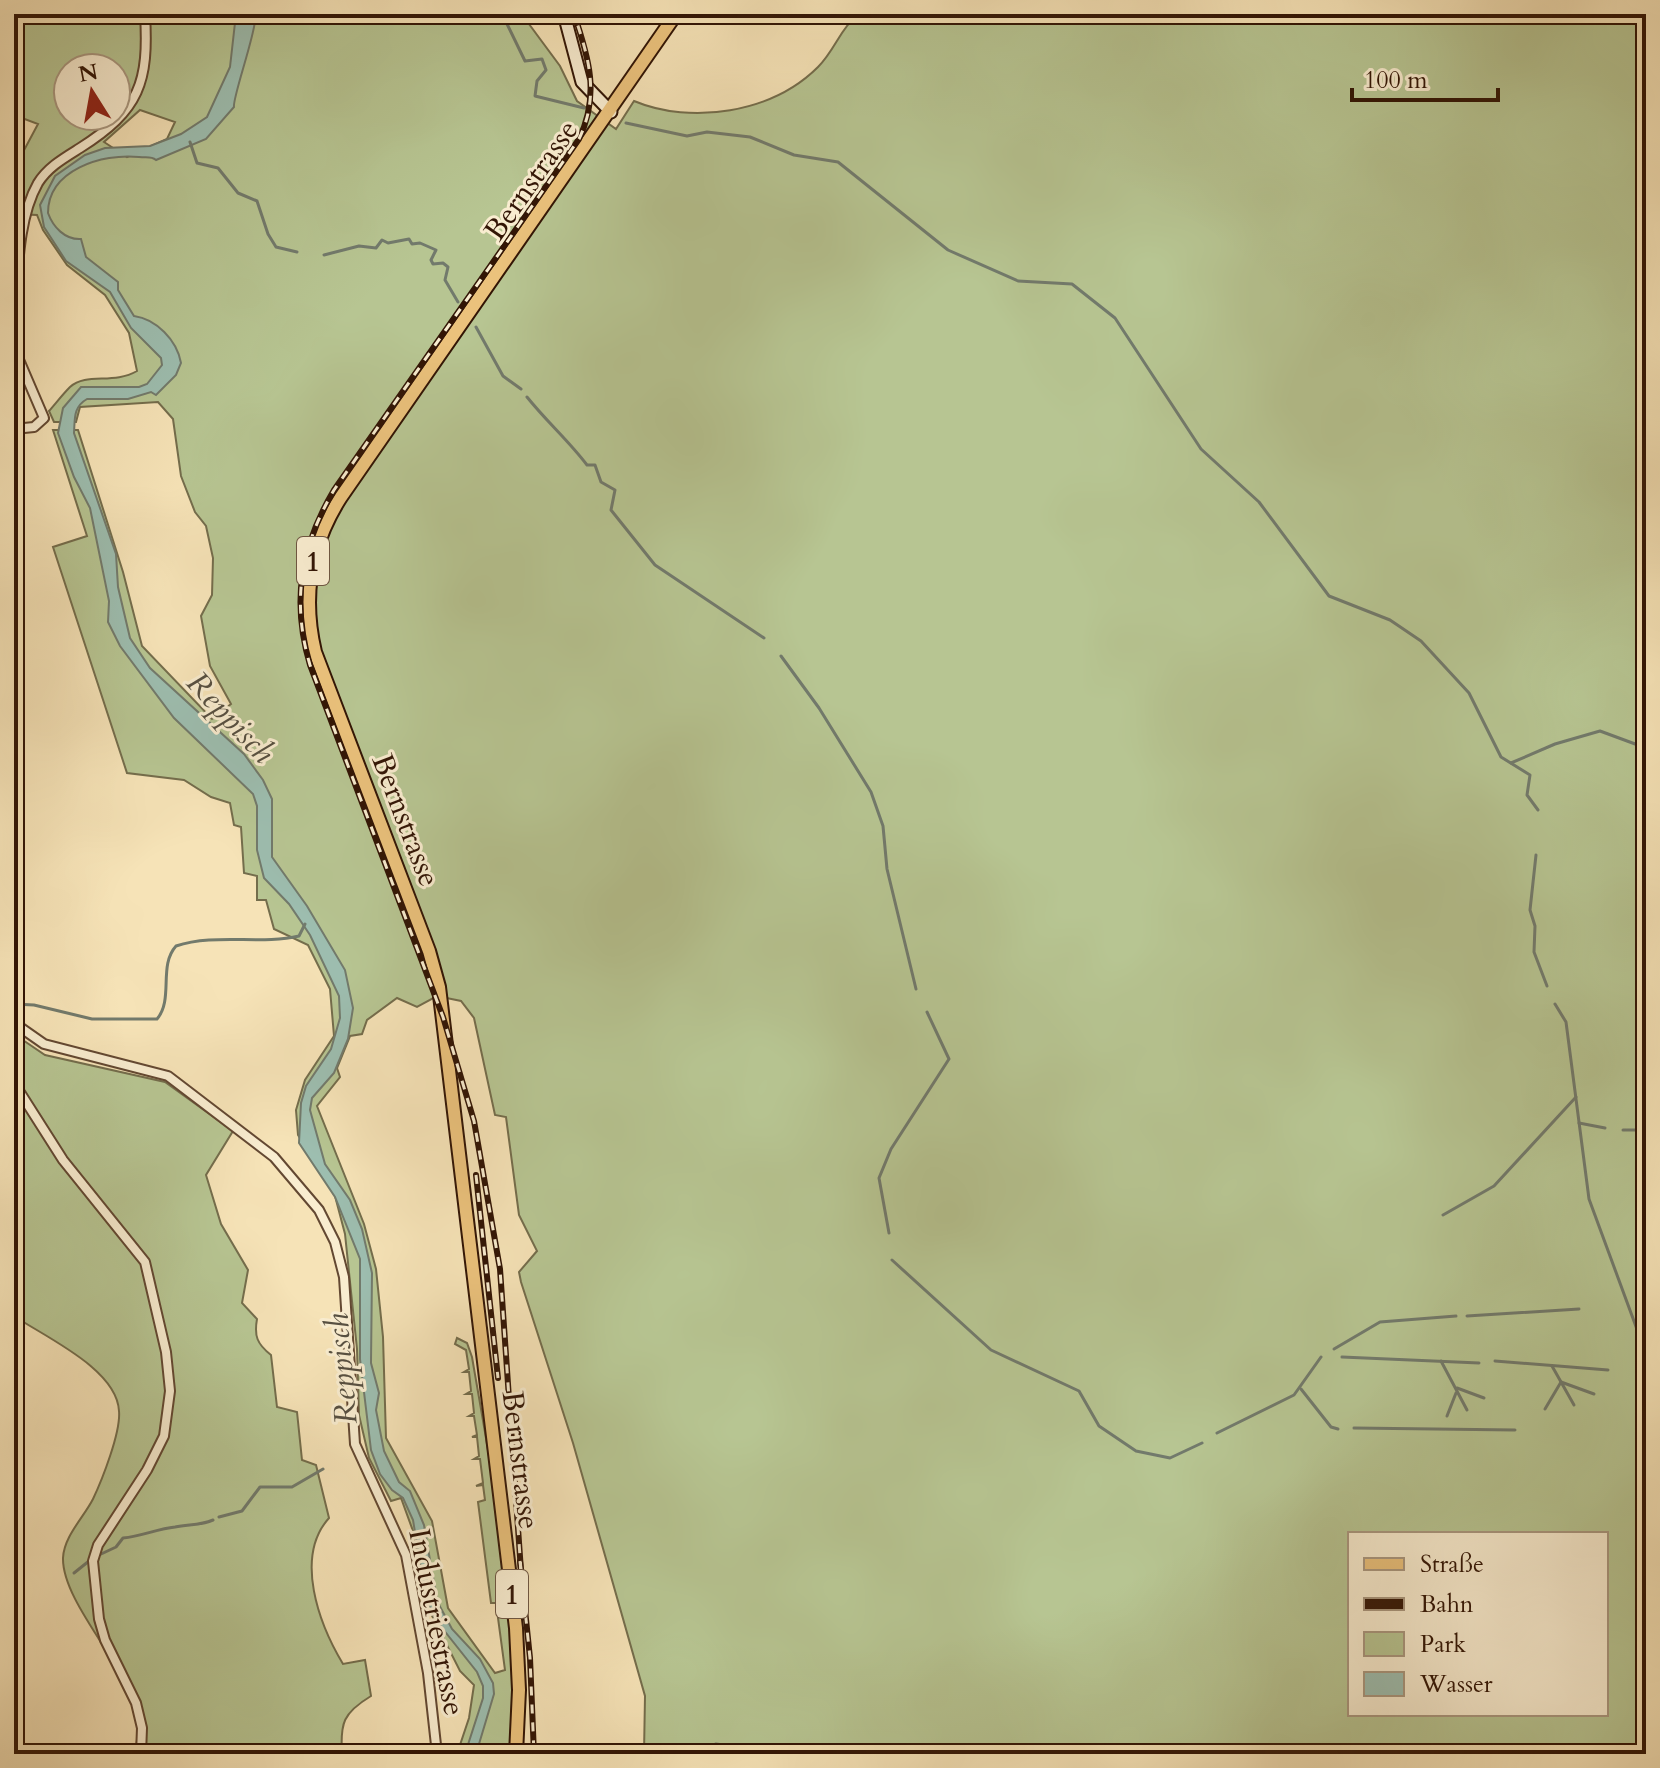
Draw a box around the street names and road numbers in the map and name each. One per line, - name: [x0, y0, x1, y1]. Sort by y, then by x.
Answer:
- street label: Bernstrasse: [475, 112, 588, 249]
- road number: 1: [297, 537, 329, 585]
- street label: Bernstrasse: [361, 748, 450, 892]
- street label: Bernstrasse: [492, 1389, 549, 1532]
- street label: Industriestrasse: [398, 1525, 475, 1719]
- road number: 1: [496, 1570, 528, 1618]

